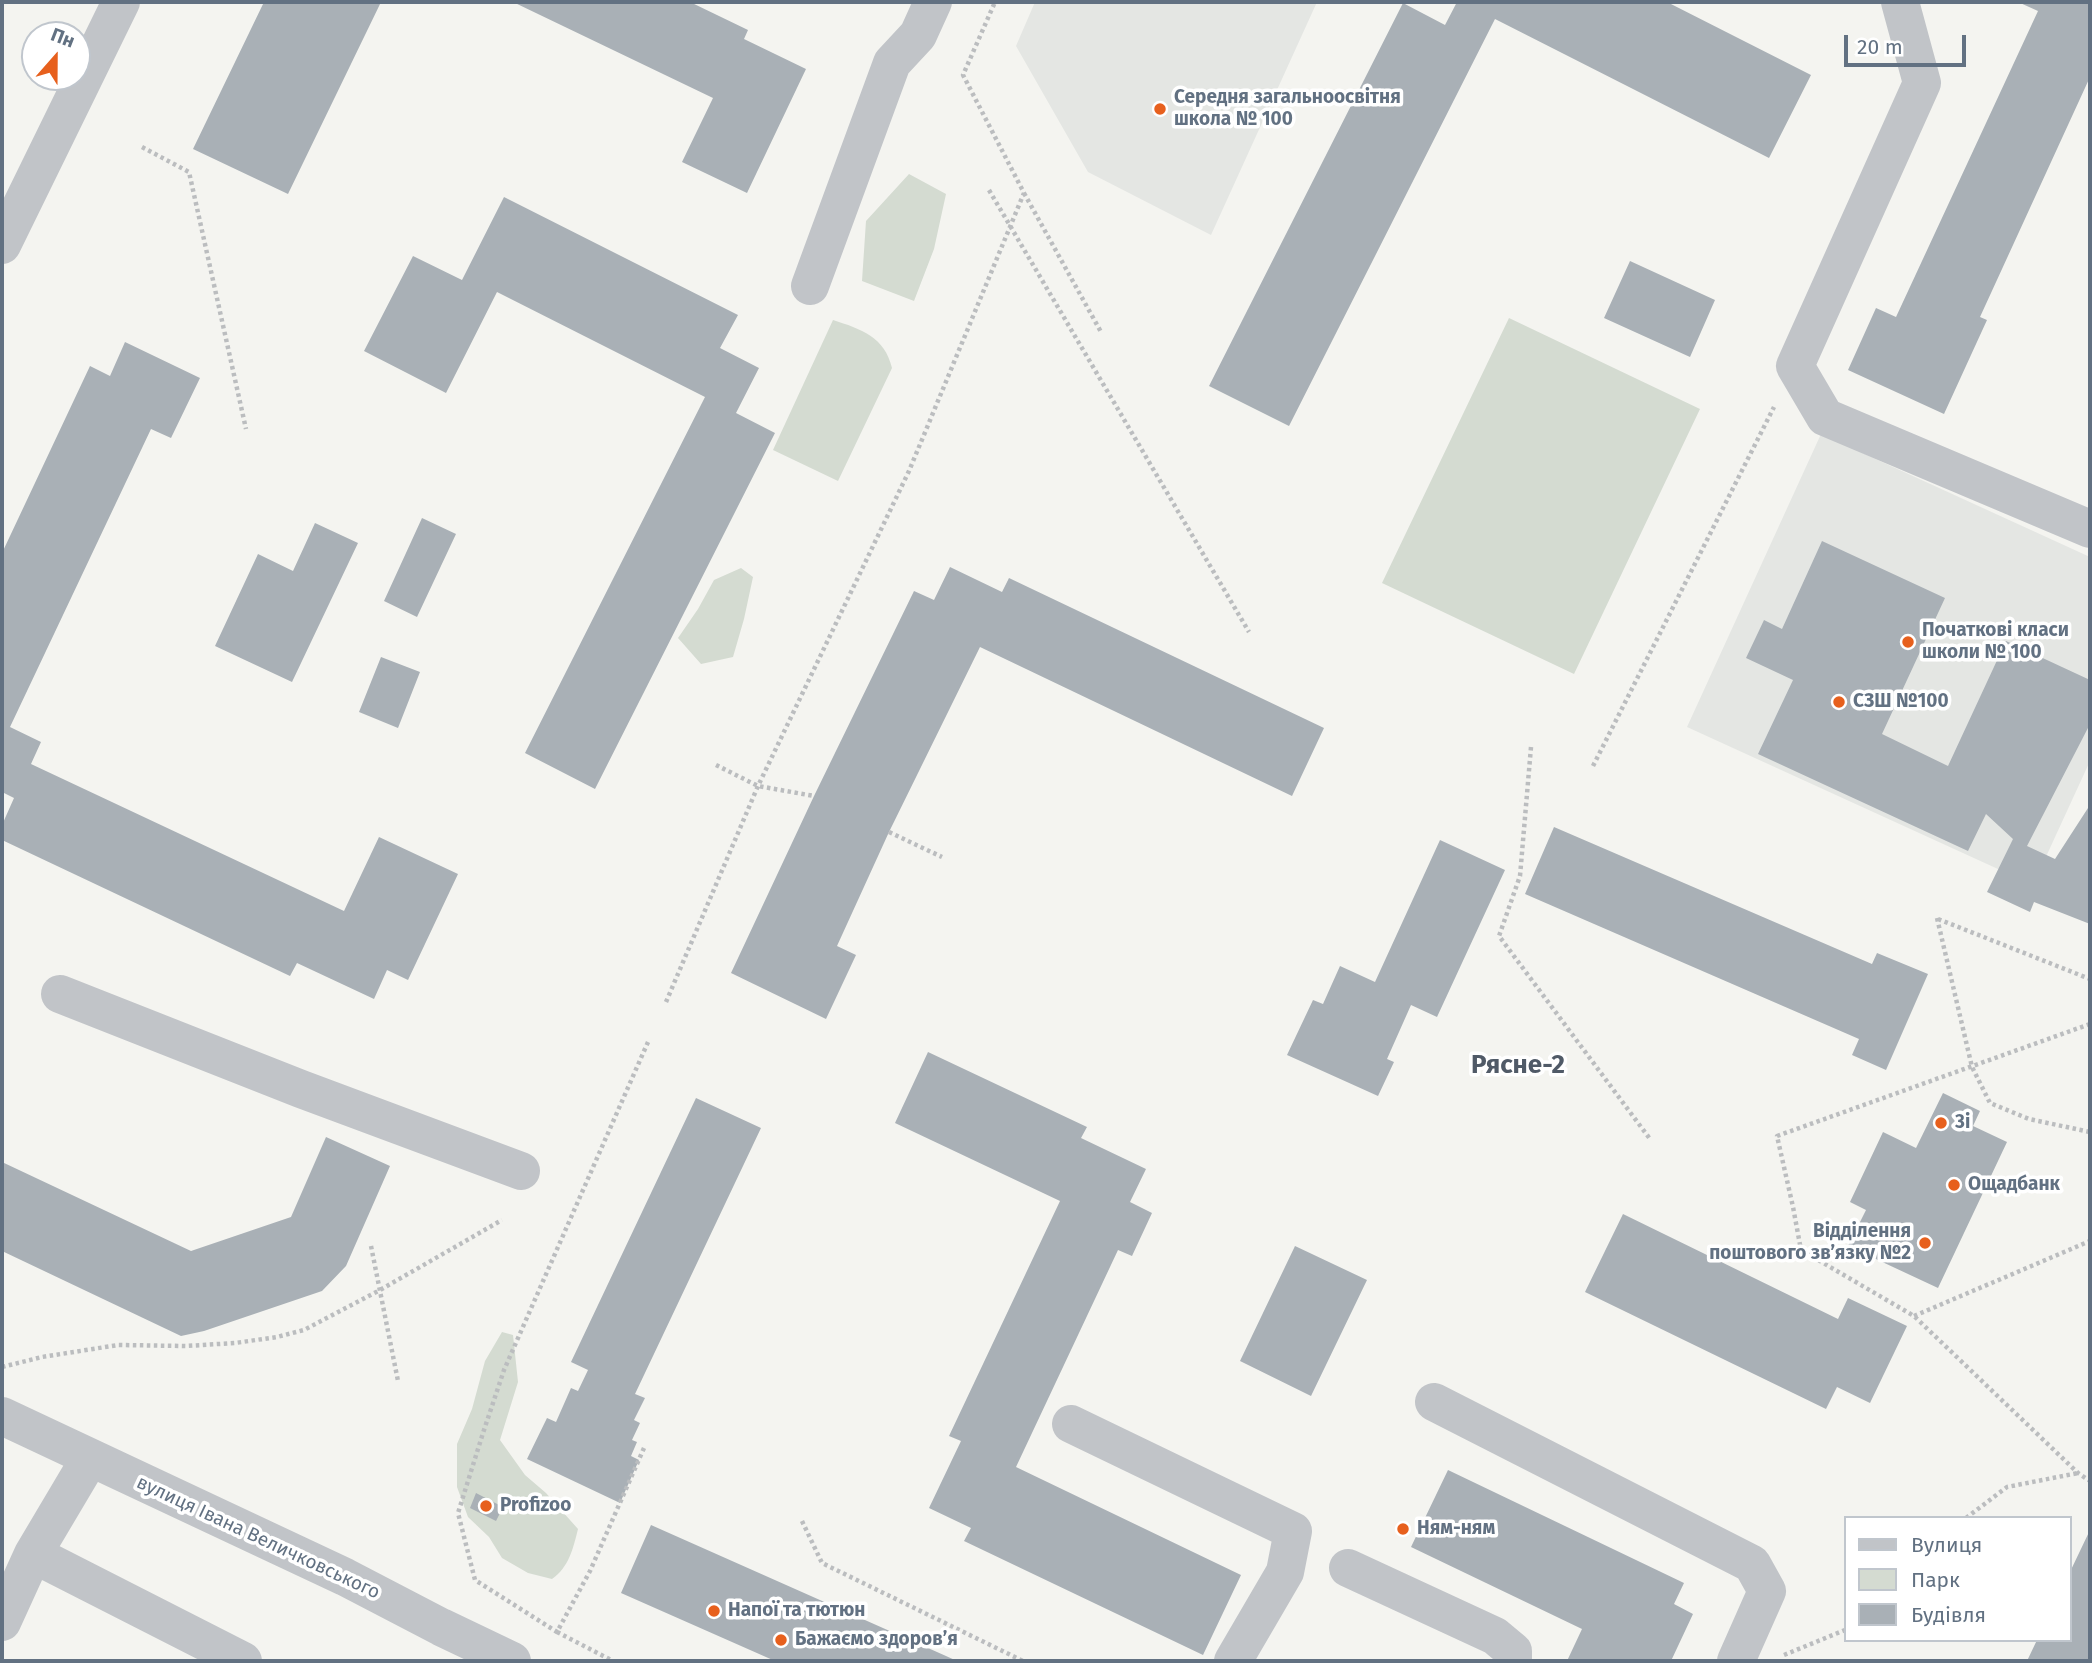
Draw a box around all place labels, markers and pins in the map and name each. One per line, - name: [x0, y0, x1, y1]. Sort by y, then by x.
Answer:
- place label: Середня загальноосвітня школа № 100: [1174, 87, 1401, 131]
- marker: Середня загальноосвітня школа № 100: [1152, 101, 1168, 117]
- place label: Початкові класи школи № 100: [1922, 620, 2069, 664]
- marker: Початкові класи школи № 100: [1900, 634, 1916, 650]
- place label: СЗШ №100: [1853, 691, 1949, 713]
- marker: СЗШ №100: [1831, 694, 1847, 710]
- place label: 3і: [1955, 1112, 1970, 1134]
- marker: 3і: [1933, 1115, 1949, 1131]
- place label: Ощадбанк: [1968, 1174, 2060, 1196]
- marker: Ощадбанк: [1946, 1177, 1962, 1193]
- place label: Відділення поштового зв’язку №2: [1709, 1221, 1911, 1265]
- marker: Відділення поштового зв’язку №2: [1917, 1235, 1933, 1251]
- place label: Profizoo: [500, 1495, 571, 1517]
- marker: Profizoo: [478, 1498, 494, 1514]
- place label: Ням-ням: [1417, 1518, 1495, 1540]
- marker: Ням-ням: [1395, 1521, 1411, 1537]
- place label: Напої та тютюн: [728, 1600, 865, 1622]
- marker: Напої та тютюн: [706, 1603, 722, 1619]
- place label: Бажаємо здоровʼя: [795, 1629, 958, 1651]
- marker: Бажаємо здоровʼя: [773, 1632, 789, 1648]

